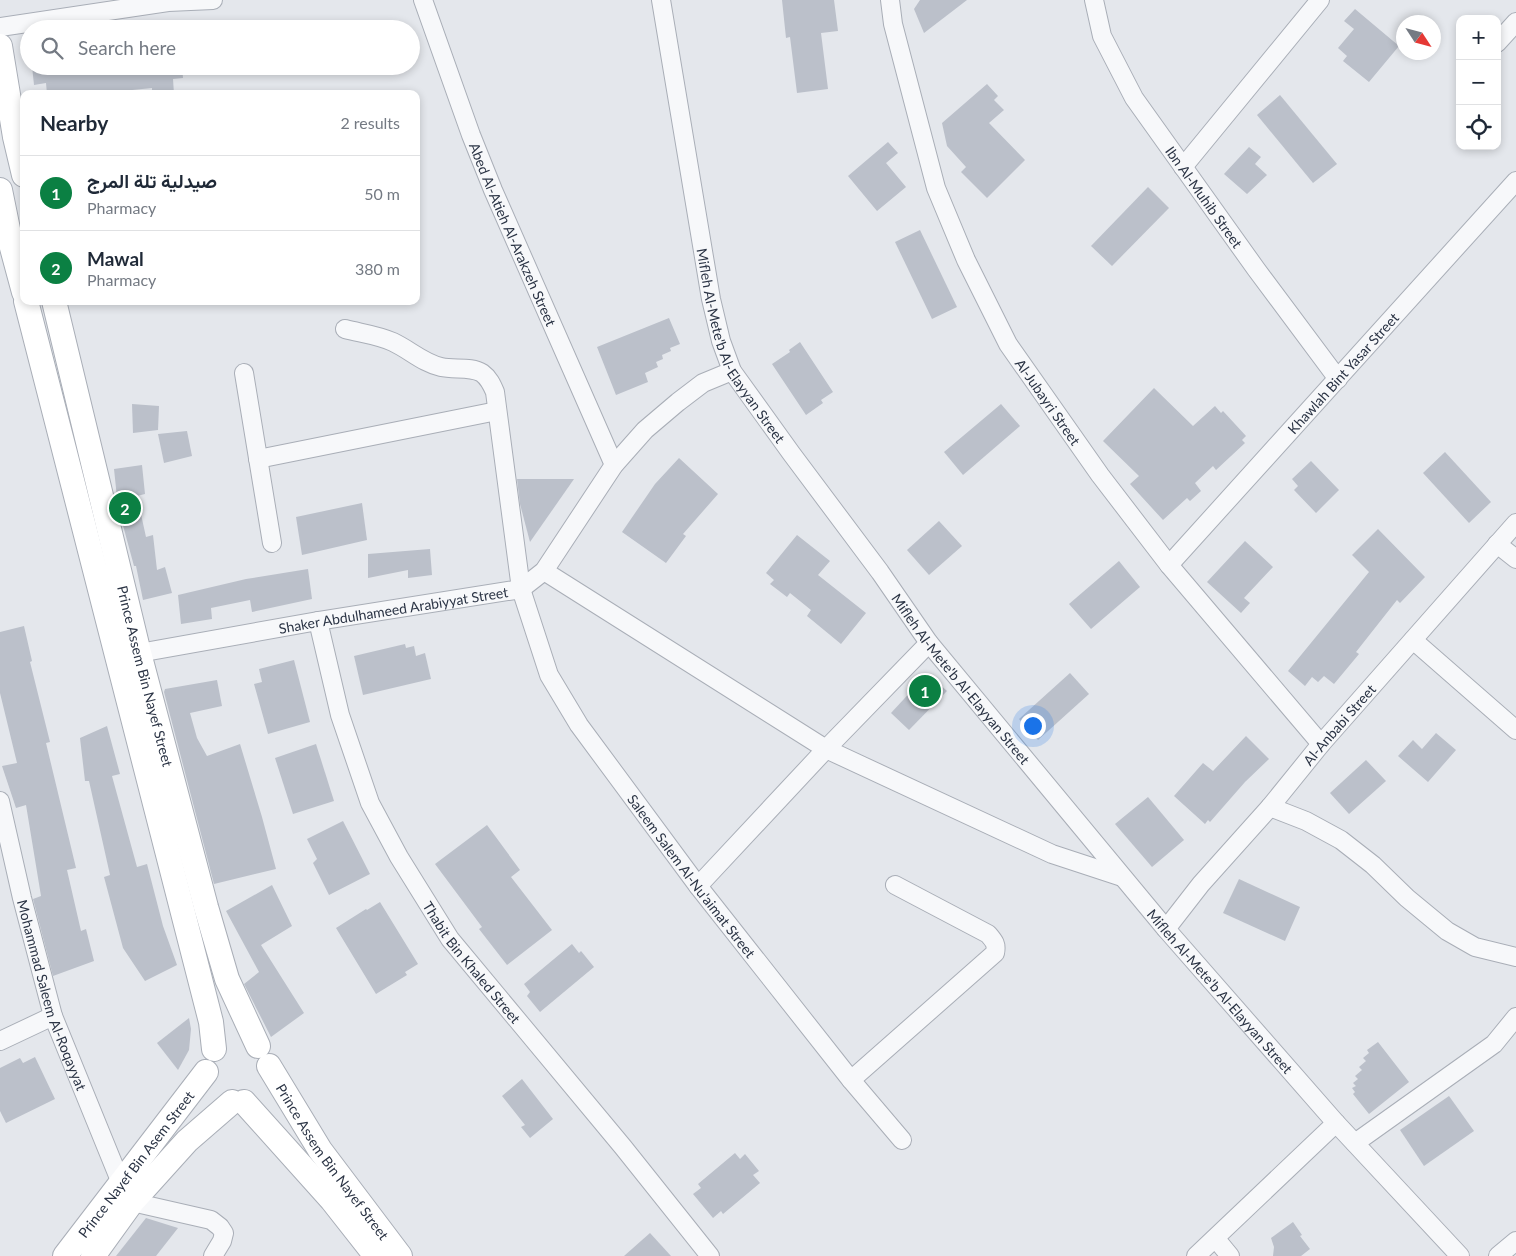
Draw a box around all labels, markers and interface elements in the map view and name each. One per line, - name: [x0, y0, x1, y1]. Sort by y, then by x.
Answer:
- north arrow: [1396, 15, 1441, 60]
- map controls: [1456, 15, 1501, 150]
- button: +: [1456, 15, 1501, 60]
- search box: [20, 20, 420, 75]
- icon: search: [38, 34, 66, 62]
- text: Search here: [78, 36, 176, 59]
- button: −: [1456, 60, 1501, 105]
- button: locate: [1456, 105, 1501, 150]
- text: Nearby: [40, 110, 108, 135]
- text: 2 results: [340, 113, 400, 132]
- street label: Abed Al-Atieh Al-Arakzeh Street: [466, 140, 560, 328]
- street label: Ibn Al-Muhib Street: [1162, 143, 1246, 251]
- text: صيدلية تلة المرج: [87, 169, 217, 192]
- text: 1: [51, 184, 61, 203]
- text: 50 m: [364, 184, 400, 203]
- text: Pharmacy: [87, 198, 156, 217]
- text: Mawal: [87, 247, 144, 270]
- street label: Mifleh Al-Mete'b Al-Elayyan Street: [694, 247, 789, 446]
- text: 2: [51, 259, 61, 278]
- text: 380 m: [355, 259, 400, 278]
- text: Pharmacy: [87, 270, 156, 289]
- street label: Khawlah Bint Yasar Street: [1284, 309, 1402, 437]
- street label: Al-Jubayri Street: [1012, 355, 1085, 448]
- pin: 2: [109, 489, 141, 527]
- street label: Shaker Abdulhameed Arabiyyat Street: [277, 583, 509, 636]
- street label: Prince Assem Bin Nayef Street: [114, 584, 177, 768]
- street label: Mifleh Al-Mete'b Al-Elayyan Street: [889, 590, 1034, 767]
- pin: 1: [909, 672, 941, 710]
- street label: Al-Anbabi Street: [1299, 680, 1379, 768]
- your location: [1020, 713, 1046, 739]
- street label: Saleem Salem Al-Nu'aimat Street: [624, 791, 759, 961]
- street label: Mohammad Saleem Al-Roqayyat: [14, 898, 91, 1093]
- street label: Thabit Bin Khaled Street: [420, 898, 525, 1026]
- street label: Mifleh Al-Mete'b Al-Elayyan Street: [1144, 905, 1297, 1077]
- street label: Prince Assem Bin Nayef Street: [273, 1080, 393, 1243]
- street label: Prince Nayef Bin Asem Street: [74, 1087, 197, 1241]

